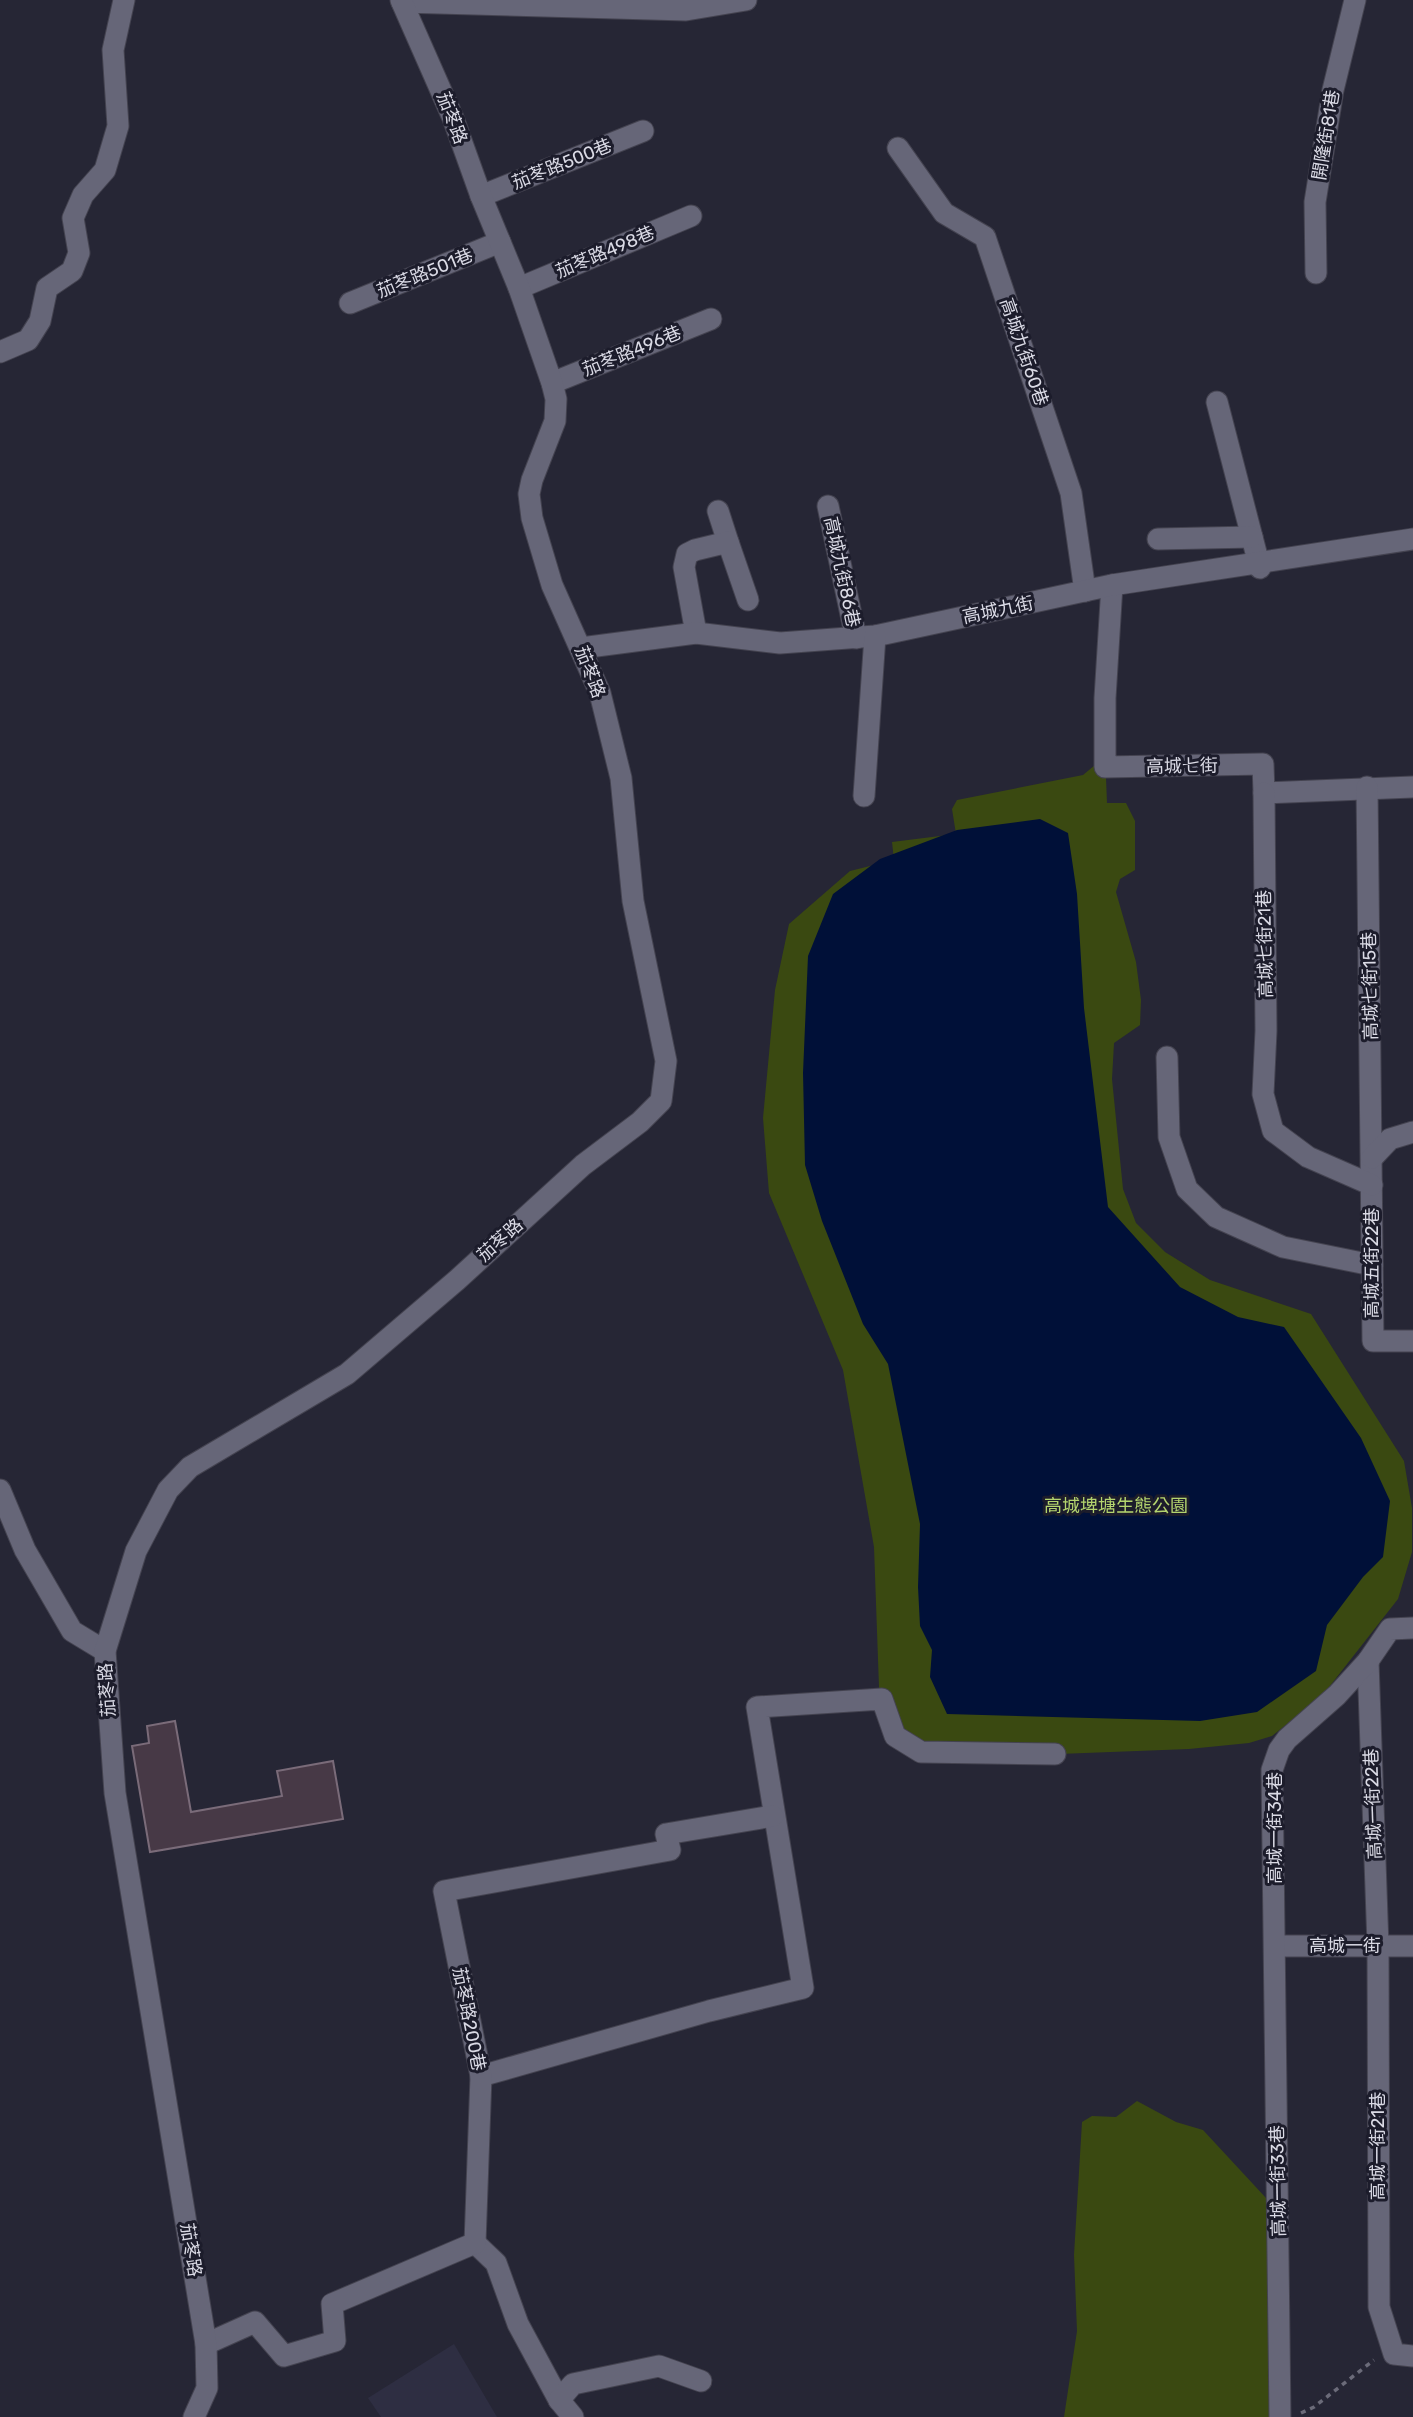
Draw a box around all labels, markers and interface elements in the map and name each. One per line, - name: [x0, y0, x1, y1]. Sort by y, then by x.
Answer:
- street label: 開隆街81巷: [1308, 88, 1344, 182]
- street label: 茄苳路: [432, 89, 472, 147]
- street label: 茄苳路500巷: [509, 134, 615, 194]
- street label: 茄苳路498巷: [552, 221, 658, 283]
- street label: 茄苳路501巷: [374, 244, 476, 302]
- street label: 高城九街60巷: [995, 295, 1053, 409]
- street label: 茄苳路496巷: [579, 321, 685, 381]
- street label: 高城九街86巷: [820, 515, 864, 629]
- street label: 高城九街: [960, 592, 1036, 628]
- street label: 茄苳路: [570, 643, 610, 701]
- street label: 高城七街: [1146, 754, 1218, 778]
- street label: 高城七街21巷: [1253, 890, 1277, 998]
- street label: 高城七街15巷: [1358, 932, 1382, 1040]
- street label: 高城五街22巷: [1361, 1207, 1383, 1319]
- street label: 茄苳路: [473, 1214, 527, 1266]
- park label: 高城埤塘生態公園: [1044, 1495, 1188, 1517]
- street label: 茄苳路: [94, 1662, 120, 1718]
- street label: 高城一街22巷: [1360, 1748, 1386, 1860]
- street label: 高城一街34巷: [1264, 1772, 1286, 1884]
- street label: 高城一街: [1309, 1935, 1381, 1957]
- street label: 茄苳路200巷: [448, 1965, 490, 2073]
- street label: 高城一街21巷: [1367, 2092, 1389, 2200]
- street label: 高城一街33巷: [1266, 2125, 1290, 2237]
- street label: 茄苳路: [176, 2222, 206, 2278]

